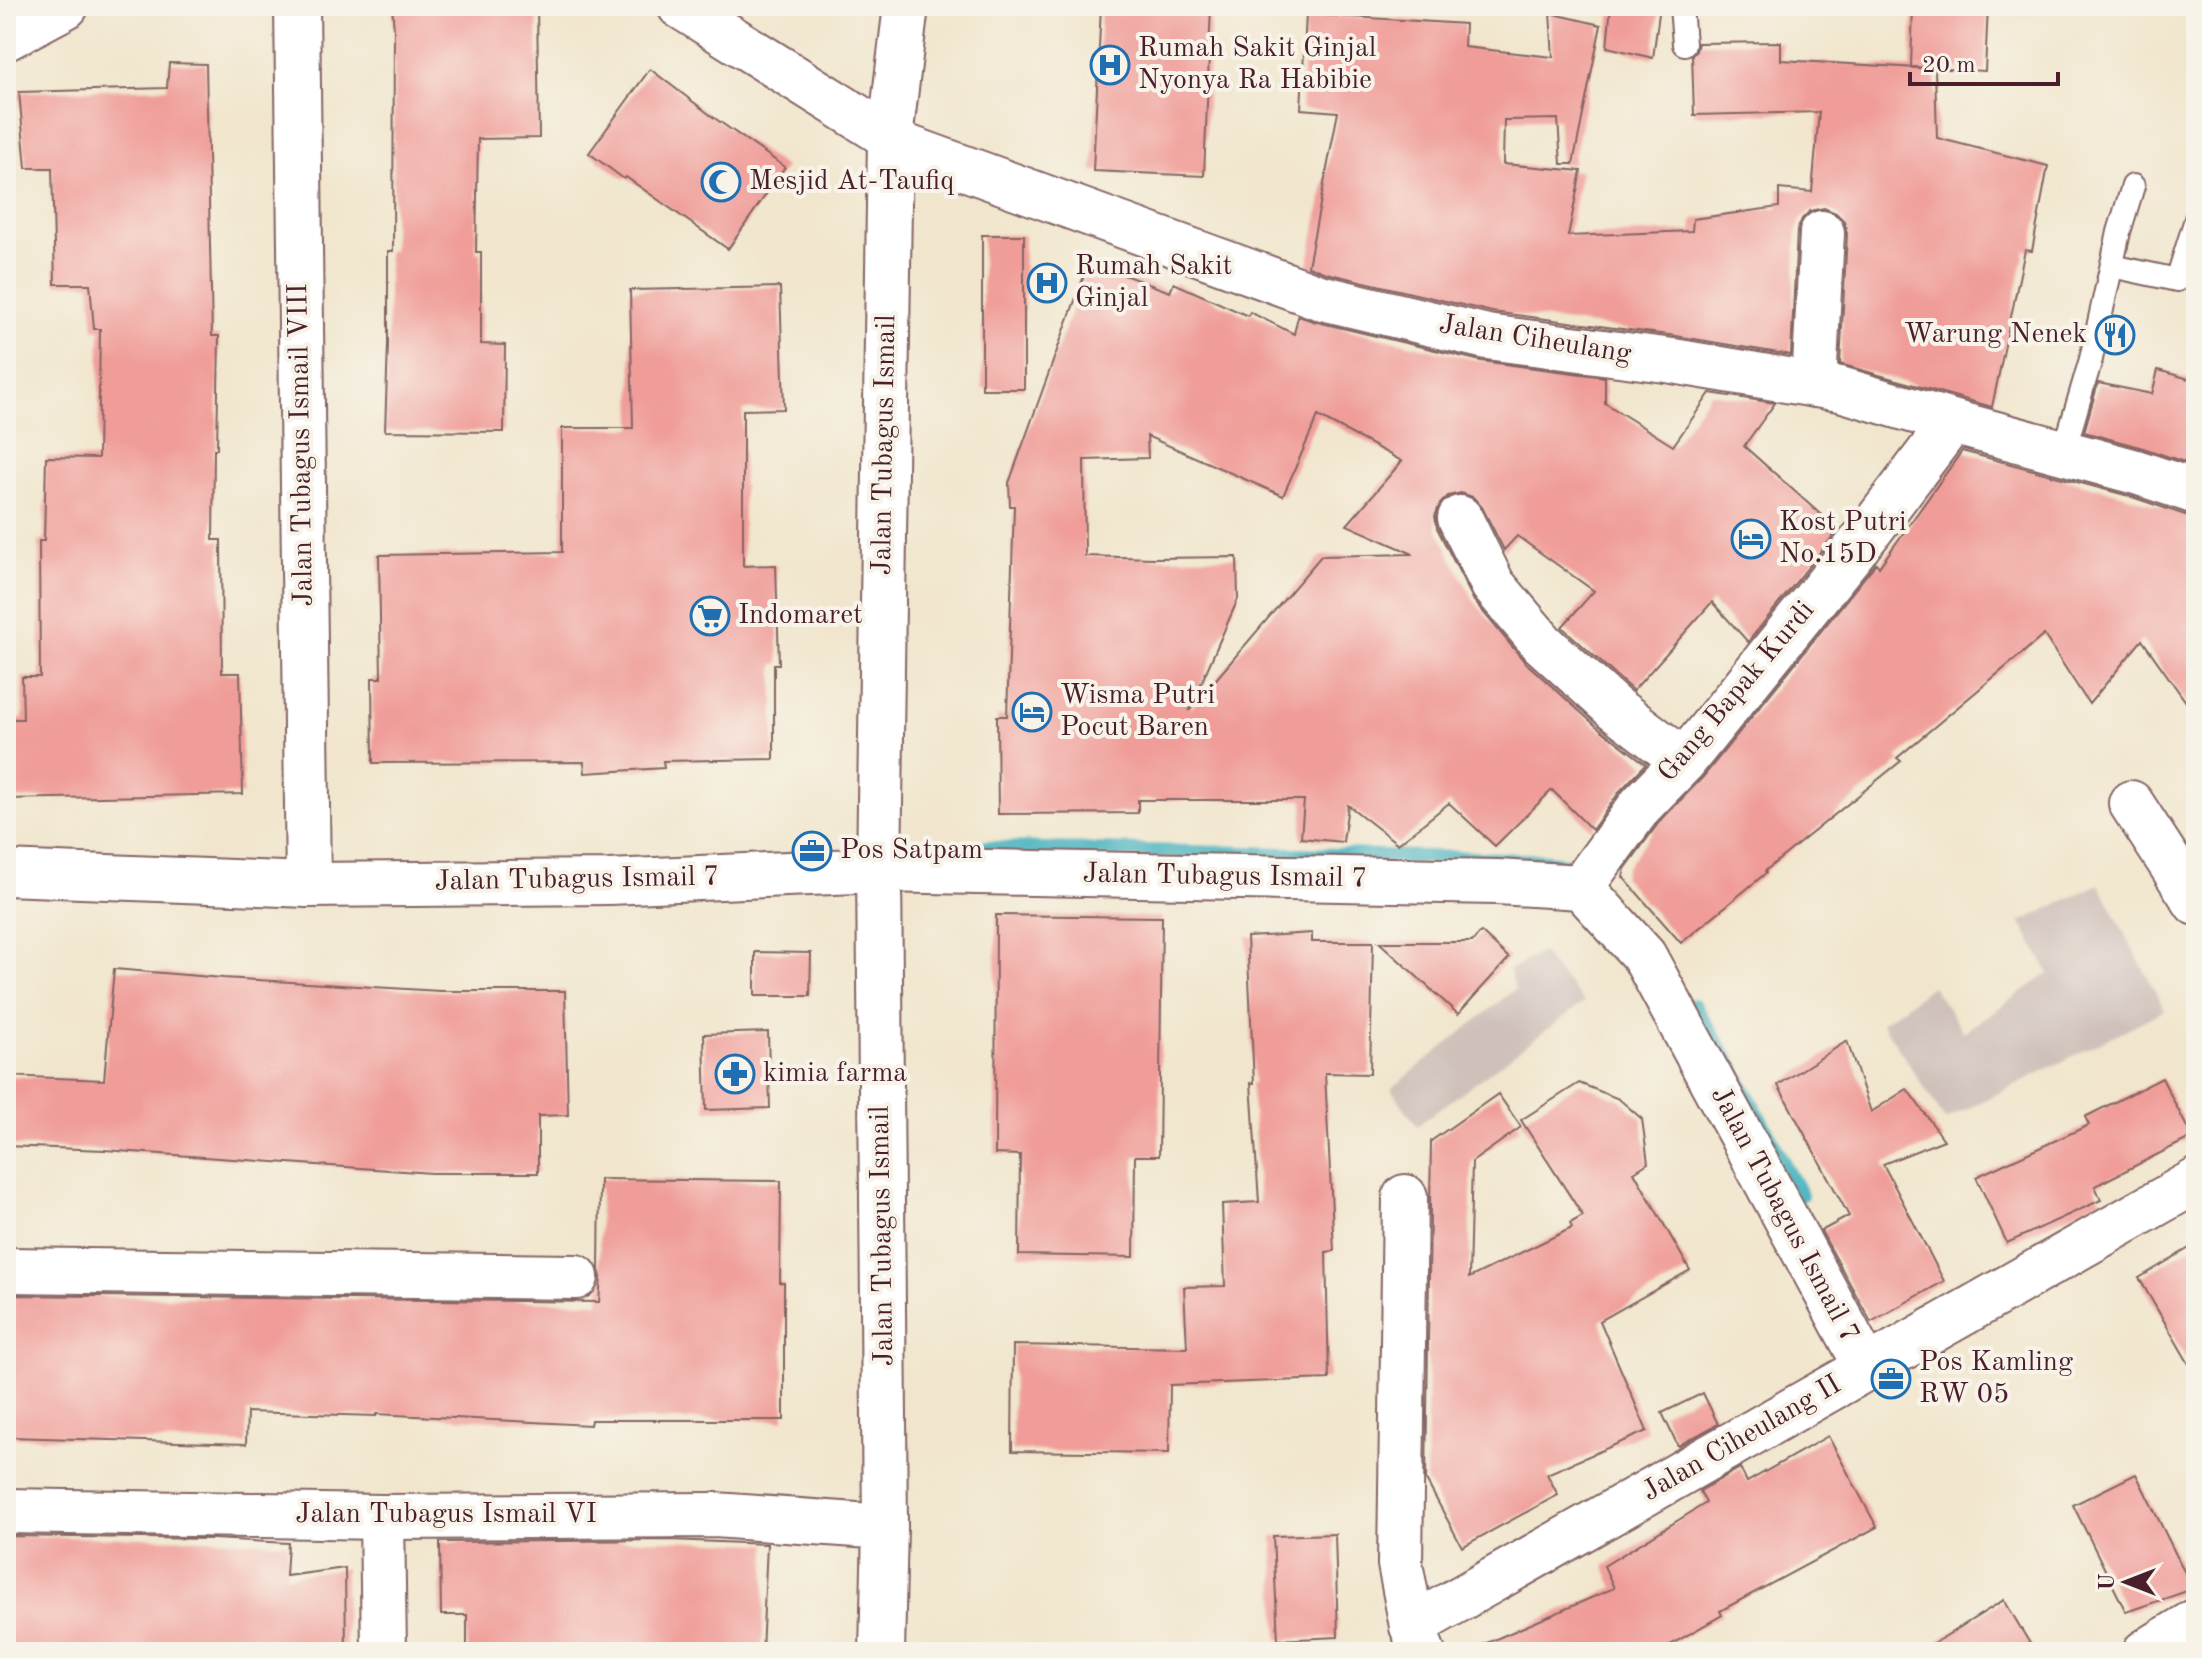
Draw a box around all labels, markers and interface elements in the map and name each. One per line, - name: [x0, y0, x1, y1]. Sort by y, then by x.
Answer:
- place label: Rumah Sakit Ginjal Nyonya Ra Habibie: [1138, 35, 1376, 95]
- scale bar: [1910, 36, 2058, 86]
- hospital icon: Rumah Sakit Ginjal Nyonya Ra Habibie: [1089, 44, 1131, 86]
- text: 20 m: [1922, 54, 1976, 78]
- mosque icon: Mesjid At-Taufiq: [700, 161, 742, 203]
- place label: Mesjid At-Taufiq: [749, 168, 954, 196]
- place label: Rumah Sakit Ginjal: [1075, 253, 1232, 313]
- hospital icon: Rumah Sakit Ginjal: [1026, 262, 1068, 304]
- street label: Jalan Tubagus Ismail VIII: [285, 283, 319, 607]
- street label: Jalan Ciheulang: [1437, 311, 1633, 369]
- street label: Jalan Tubagus Ismail: [869, 314, 901, 576]
- restaurant icon: Warung Nenek: [2094, 314, 2136, 356]
- place label: Warung Nenek: [1904, 321, 2087, 349]
- place label: Kost Putri No.15D: [1779, 509, 1907, 569]
- hotel icon: Kost Putri No.15D: [1730, 518, 1772, 560]
- supermarket icon: Indomaret: [689, 595, 731, 637]
- street label: Gang Bapak Kurdi: [1654, 597, 1820, 787]
- place label: Indomaret: [738, 602, 863, 630]
- place label: Wisma Putri Pocut Baren: [1060, 682, 1215, 742]
- hotel icon: Wisma Putri Pocut Baren: [1011, 691, 1053, 733]
- office icon: Pos Satpam: [791, 830, 833, 872]
- place label: Pos Satpam: [840, 837, 983, 865]
- street label: Jalan Tubagus Ismail 7: [1082, 861, 1368, 893]
- street label: Jalan Tubagus Ismail 7: [434, 864, 720, 896]
- pharmacy icon: kimia farma: [714, 1053, 756, 1095]
- place label: kimia farma: [763, 1060, 907, 1088]
- street label: Jalan Tubagus Ismail 7: [1705, 1083, 1863, 1347]
- street label: Jalan Tubagus Ismail: [867, 1105, 899, 1367]
- place label: Pos Kamling RW 05: [1919, 1349, 2073, 1409]
- office icon: Pos Kamling RW 05: [1870, 1358, 1912, 1400]
- street label: Jalan Ciheulang II: [1638, 1371, 1846, 1507]
- street label: Jalan Tubagus Ismail VI: [295, 1501, 597, 1529]
- north arrow: [2086, 1542, 2166, 1622]
- text: U: [2097, 1573, 2119, 1591]

